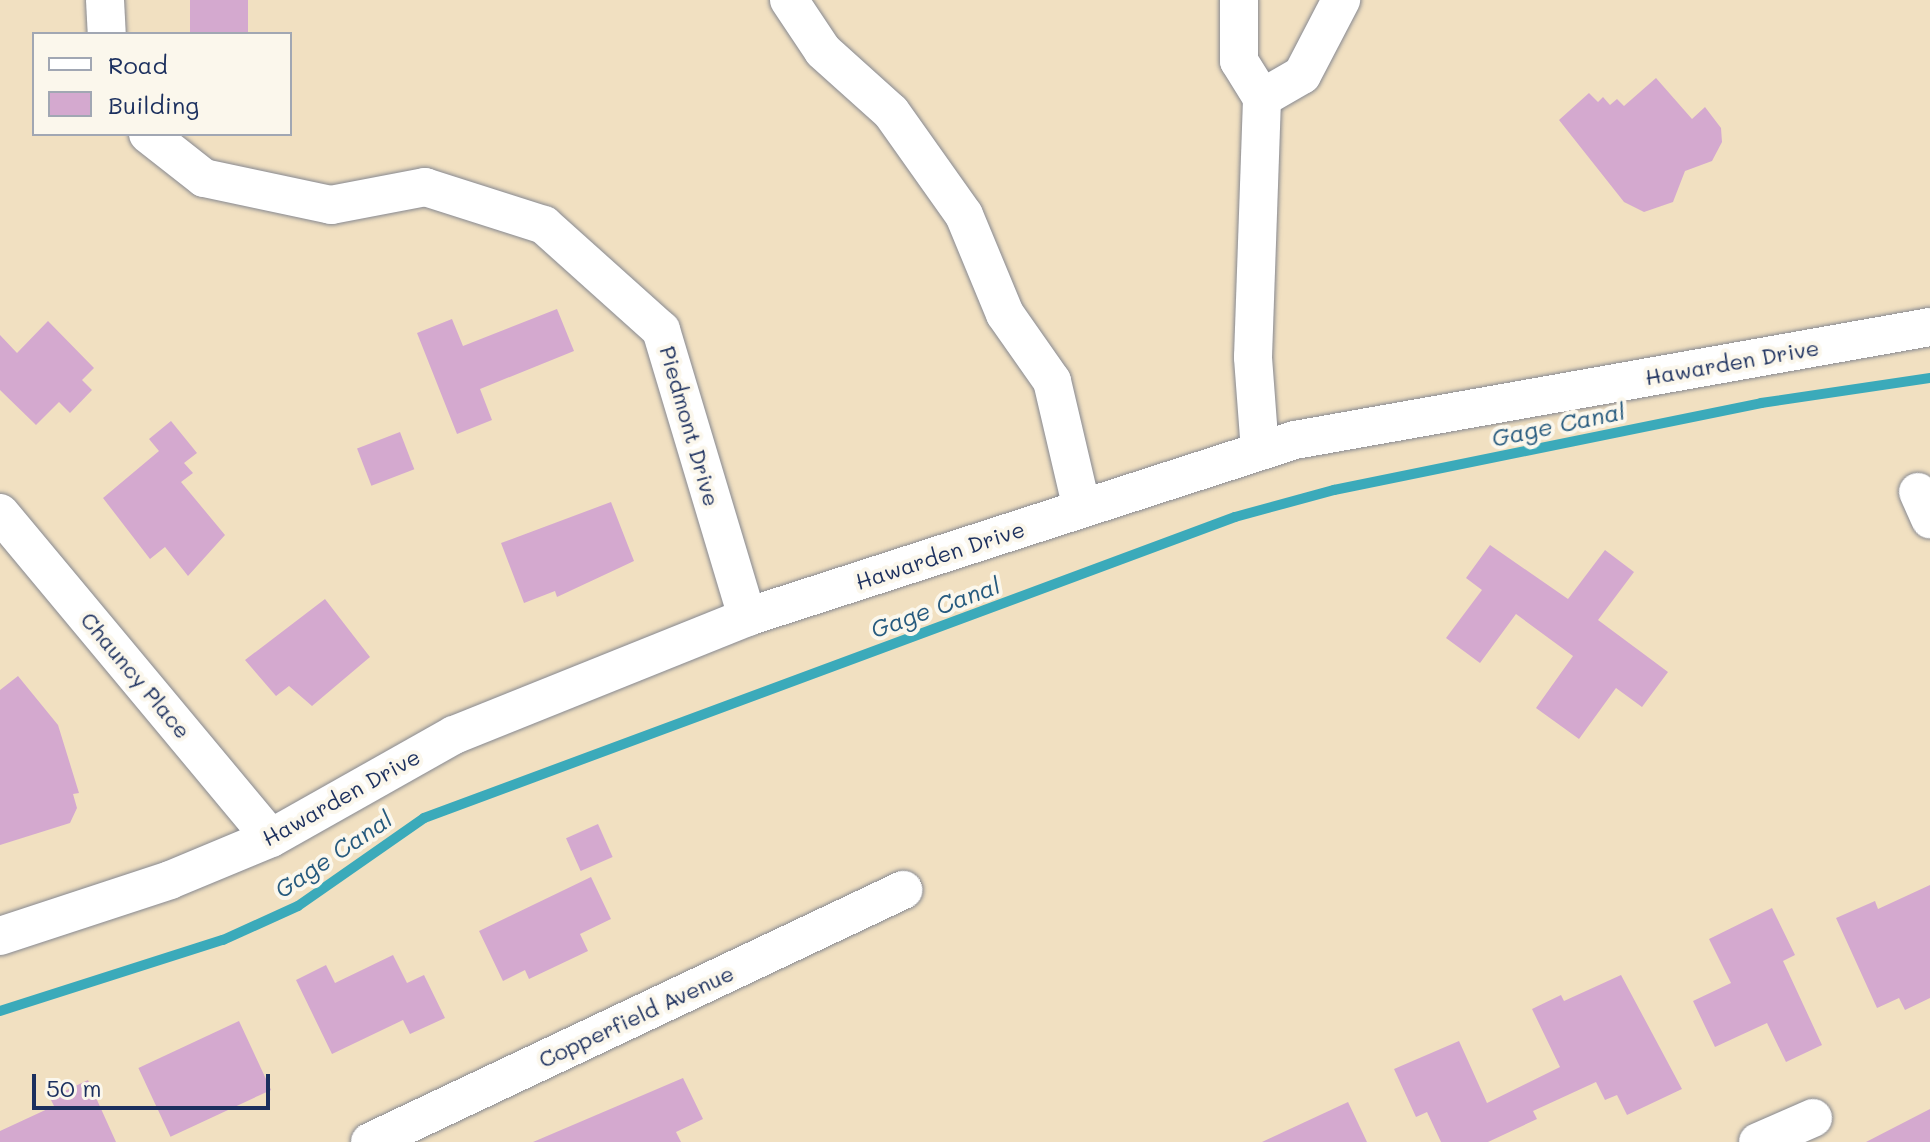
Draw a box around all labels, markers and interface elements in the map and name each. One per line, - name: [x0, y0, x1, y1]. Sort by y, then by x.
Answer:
- legend: [32, 32, 292, 136]
- text: Road: [108, 49, 168, 80]
- text: Building: [108, 89, 199, 120]
- street label: Hawarden Drive: [1643, 334, 1821, 390]
- street label: Piedmont Drive: [655, 343, 725, 509]
- water label: Gage Canal: [1489, 396, 1627, 452]
- street label: Hawarden Drive: [852, 515, 1028, 595]
- water label: Gage Canal: [866, 570, 1004, 644]
- street label: Chauncy Place: [76, 606, 196, 744]
- street label: Hawarden Drive: [258, 743, 424, 851]
- water label: Gage Canal: [269, 804, 397, 904]
- street label: Copperfield Avenue: [534, 959, 738, 1073]
- scale bar: [36, 1058, 274, 1108]
- text: 50 m: [46, 1072, 102, 1103]

